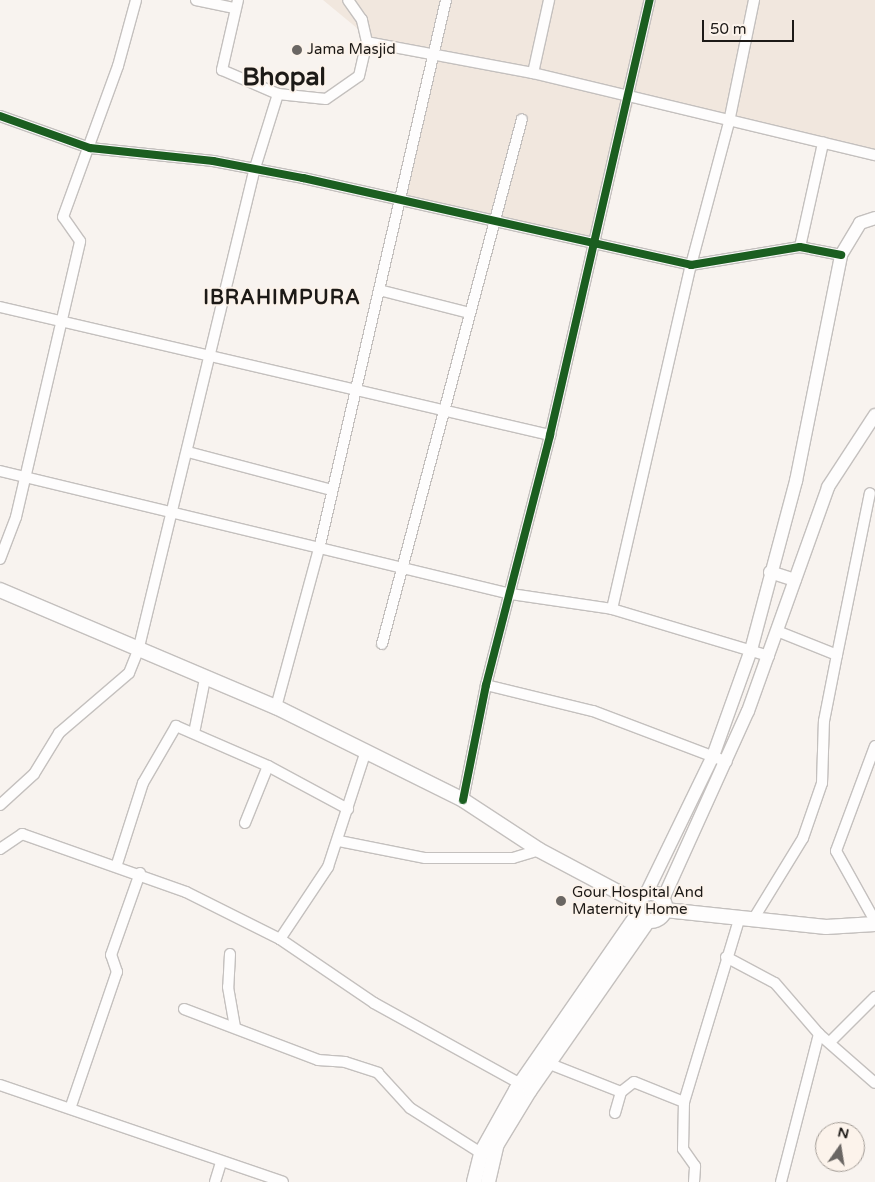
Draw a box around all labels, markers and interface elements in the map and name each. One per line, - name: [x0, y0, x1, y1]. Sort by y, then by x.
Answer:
- scale bar: [705, 10, 798, 42]
- text: 50 m: [710, 20, 747, 38]
- place label: Jama Masjid: [307, 41, 396, 59]
- marker: Jama Masjid: [291, 44, 303, 56]
- district label: Bhopal: [242, 62, 326, 92]
- district label: IBRAHIMPURA: [202, 286, 362, 310]
- place label: Gour Hospital And Maternity Home: [572, 883, 703, 918]
- marker: Gour Hospital And Maternity Home: [554, 894, 568, 908]
- north arrow: [815, 1122, 865, 1172]
- text: N: [836, 1123, 851, 1142]

